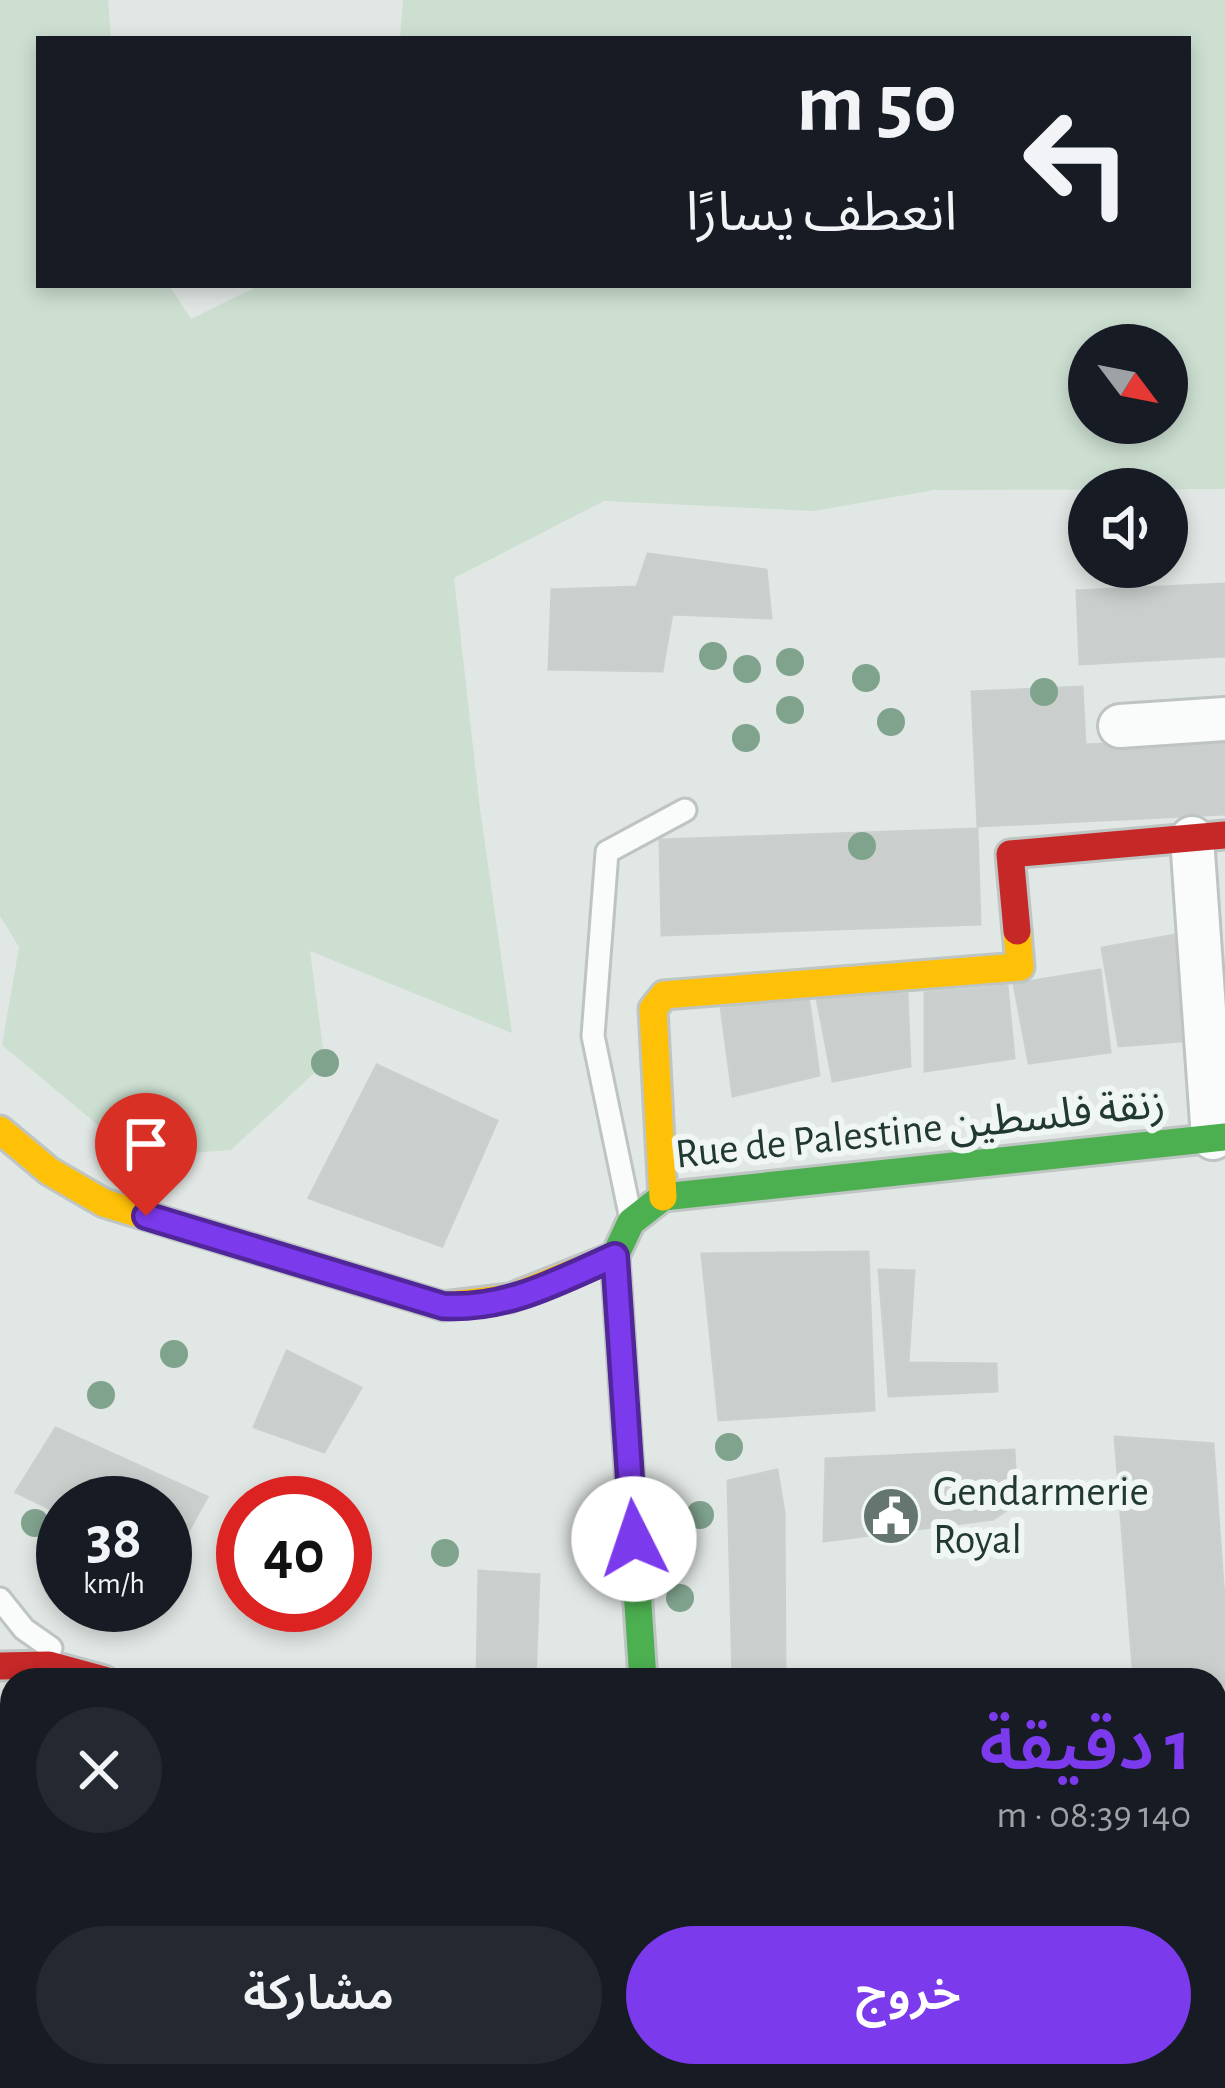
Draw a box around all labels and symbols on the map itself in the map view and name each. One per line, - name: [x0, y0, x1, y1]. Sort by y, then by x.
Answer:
- north arrow: [1068, 324, 1188, 444]
- street label: Rue de Palestine زنقة فلسطين: [673, 1082, 1167, 1178]
- pin: [95, 1093, 197, 1216]
- place label: Gendarmerie Royal: [933, 1471, 1149, 1561]
- speed limit sign: 40: [216, 1476, 372, 1632]
- position arrow: [571, 1476, 697, 1602]
- public building icon: Gendarmerie Royal: [860, 1485, 922, 1547]

